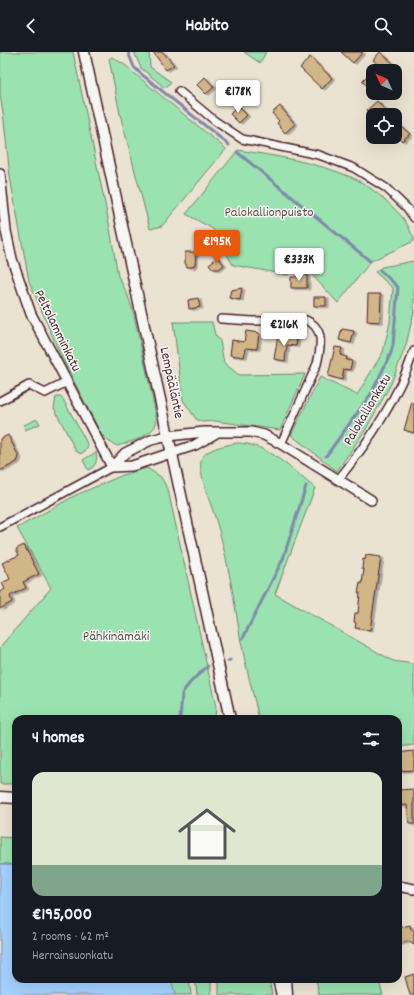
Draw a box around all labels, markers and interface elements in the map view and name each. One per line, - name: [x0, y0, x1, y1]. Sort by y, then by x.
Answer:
- text: Habito: [185, 14, 229, 39]
- icon: back: [20, 15, 42, 37]
- icon: search: [372, 15, 394, 37]
- north arrow: [366, 64, 402, 100]
- map controls: [366, 64, 402, 144]
- pin: €178K: [210, 80, 266, 114]
- text: €178K: [225, 83, 251, 102]
- button: locate: [366, 108, 402, 144]
- park label: Palokallionpuisto: [224, 203, 314, 223]
- pin: €195K: [189, 230, 245, 264]
- text: €195K: [203, 233, 231, 252]
- pin: €333K: [271, 248, 327, 282]
- text: €333K: [284, 251, 314, 270]
- street label: Peltolamminkatu: [29, 287, 85, 375]
- pin: €216K: [256, 313, 312, 347]
- text: €216K: [270, 316, 298, 335]
- street label: Lempääläntie: [154, 345, 188, 421]
- street label: Palokallionkatu: [339, 370, 397, 450]
- park label: Pähkinämäki: [83, 627, 150, 647]
- text: 4 homes: [32, 727, 85, 751]
- icon: filters: [360, 728, 382, 750]
- icon: home: [171, 798, 243, 870]
- text: €195,000: [32, 904, 92, 928]
- text: 2 rooms · 62 m²: [32, 928, 109, 947]
- text: Herrainsuonkatu: [32, 947, 113, 966]

